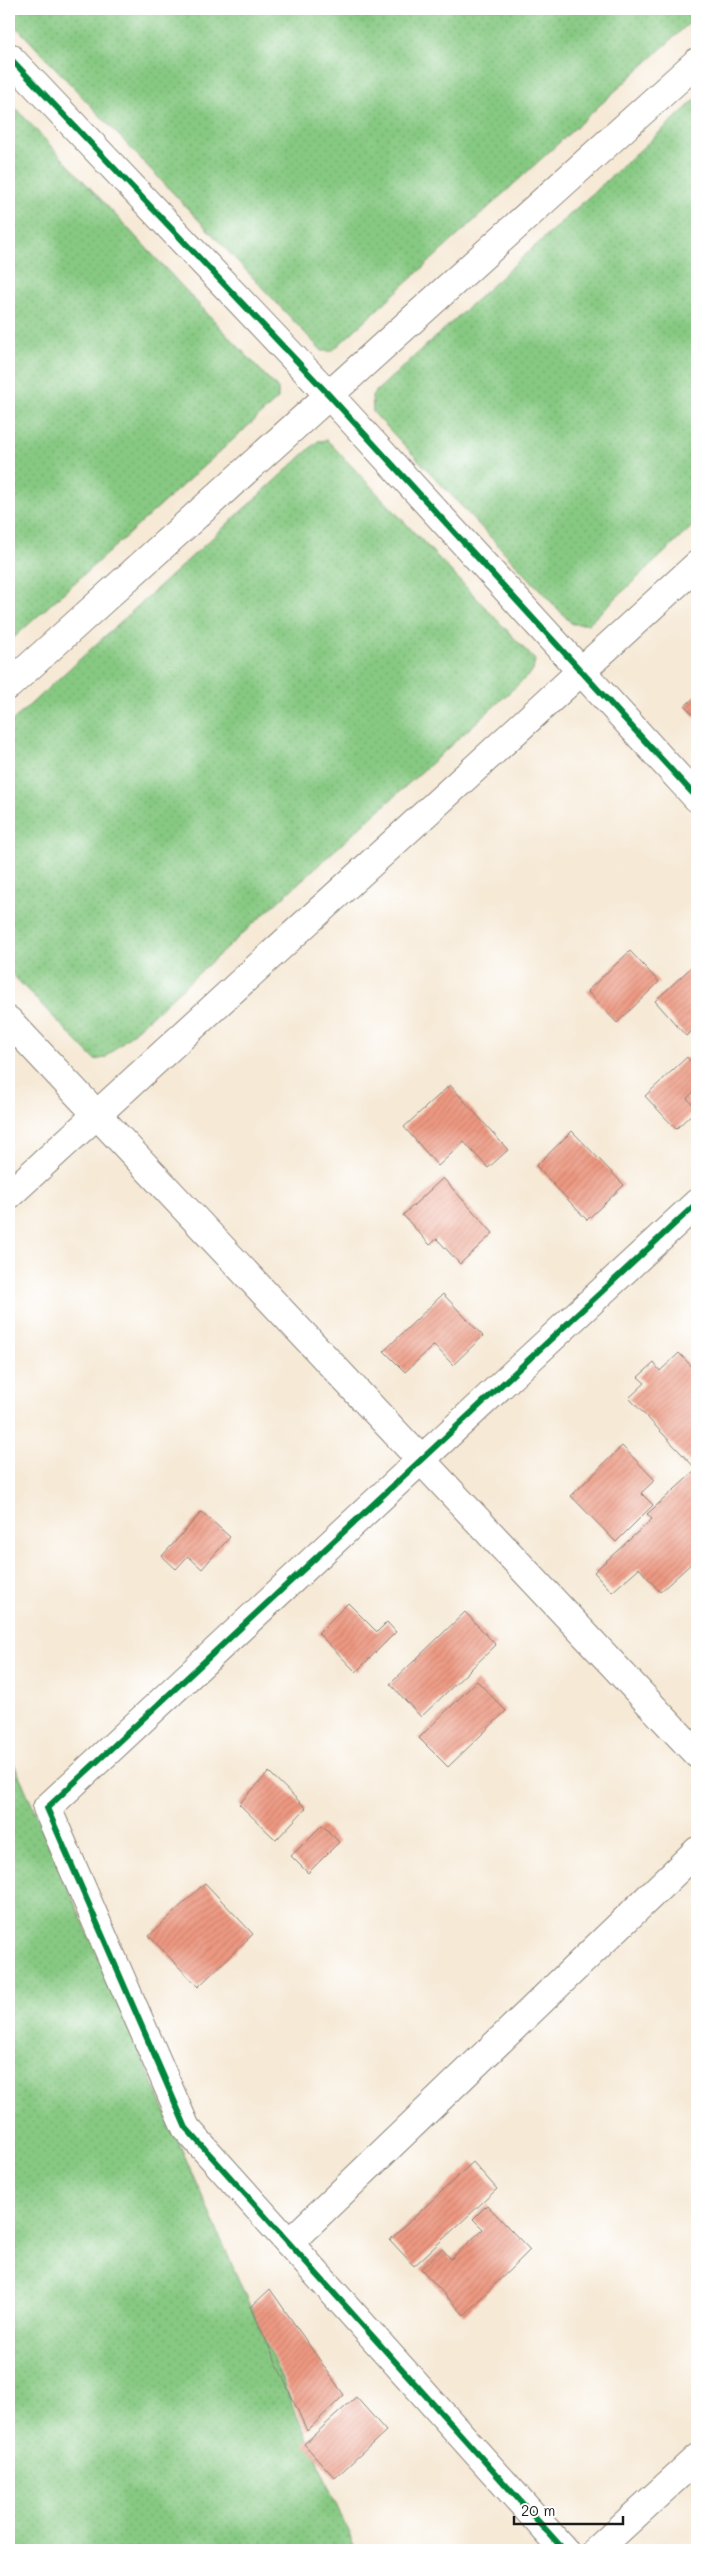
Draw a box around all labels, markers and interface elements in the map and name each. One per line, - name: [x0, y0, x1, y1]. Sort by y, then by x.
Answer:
- scale bar: [514, 2494, 622, 2526]
- text: 20 m: [521, 2500, 555, 2520]

